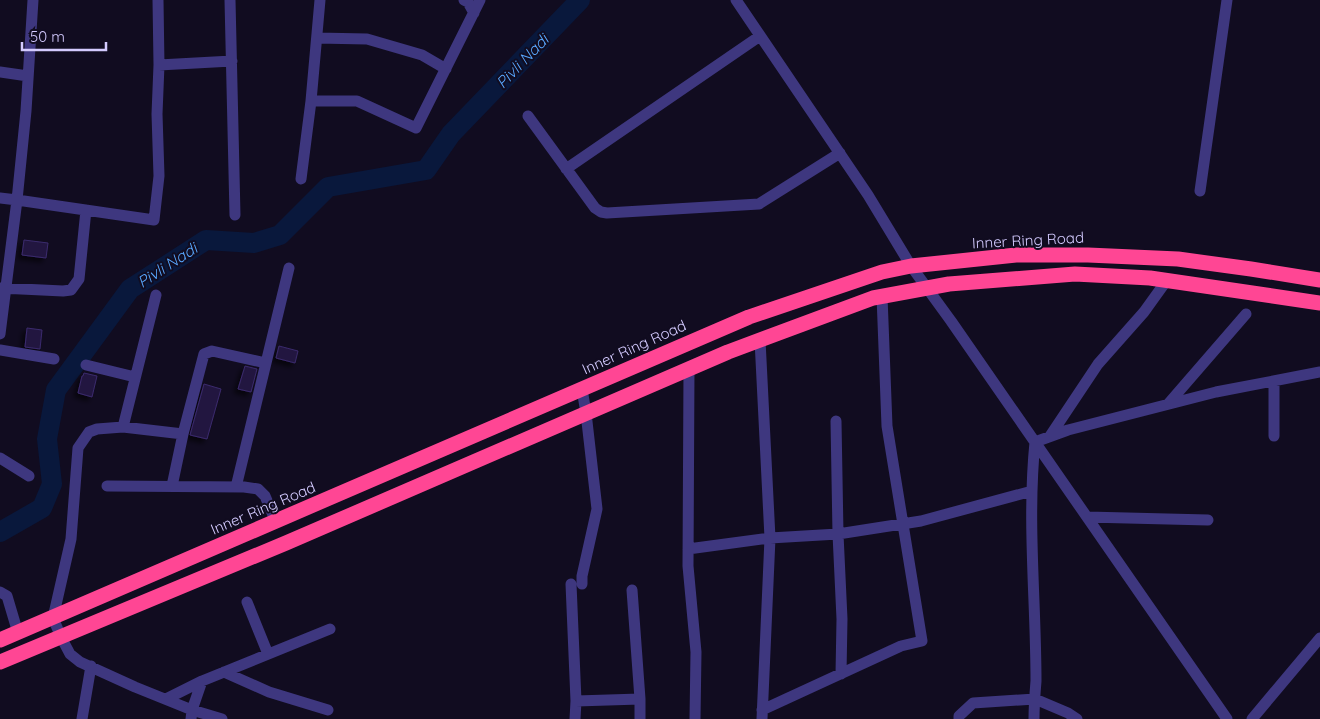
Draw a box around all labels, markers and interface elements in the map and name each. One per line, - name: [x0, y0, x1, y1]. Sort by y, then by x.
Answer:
- scale bar: [22, 20, 106, 52]
- text: 50 m: [30, 27, 65, 46]
- water label: Pivli Nadi: [491, 29, 554, 92]
- street label: Inner Ring Road: [972, 228, 1084, 252]
- water label: Pivli Nadi: [133, 237, 202, 292]
- street label: Inner Ring Road: [579, 316, 689, 378]
- street label: Inner Ring Road: [208, 477, 318, 539]

